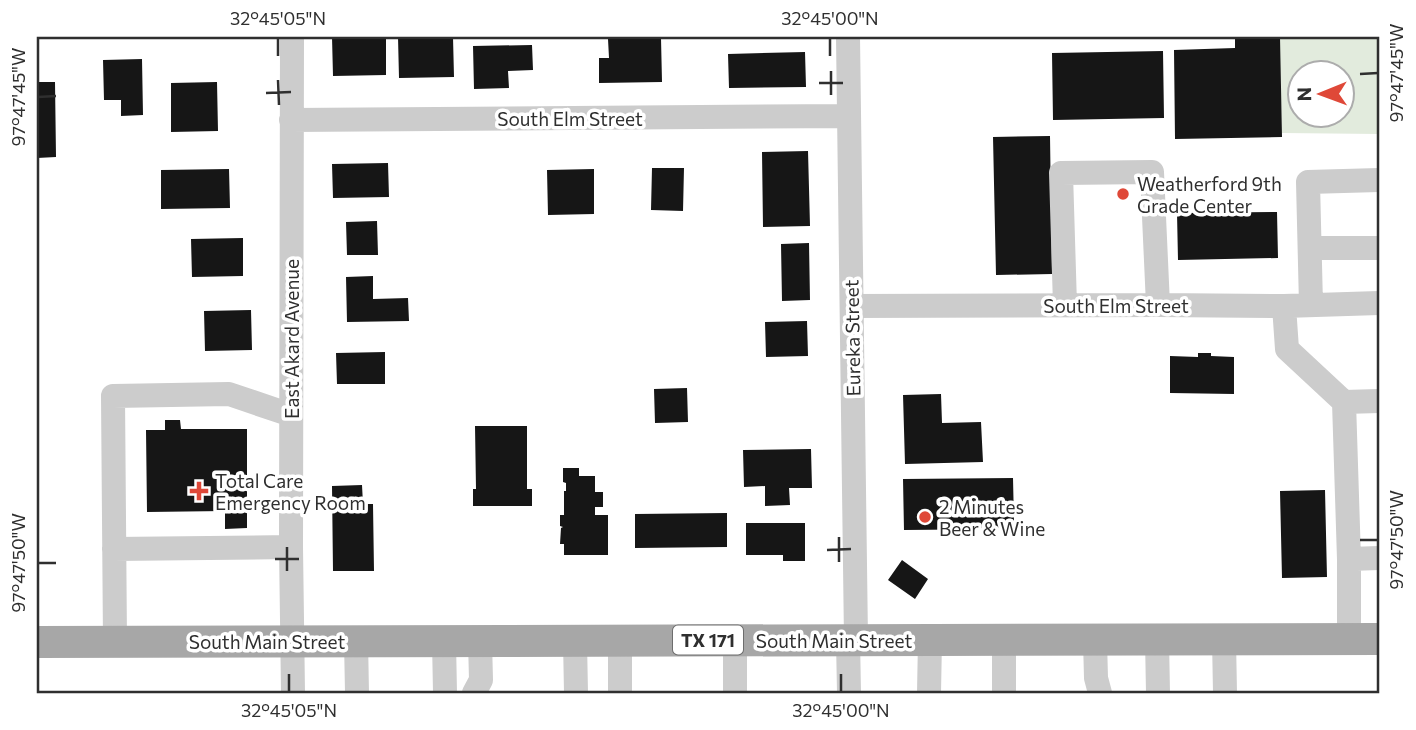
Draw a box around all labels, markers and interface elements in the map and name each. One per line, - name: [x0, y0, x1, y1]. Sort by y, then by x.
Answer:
- text: 32°45'05"N: [230, 7, 326, 29]
- text: 32°45'00"N: [781, 7, 879, 29]
- text: 97°47'45"W: [1385, 24, 1407, 122]
- text: 97°47'45"W: [7, 48, 29, 146]
- north arrow: [1286, 60, 1356, 130]
- text: N: [1292, 87, 1315, 102]
- street label: South Elm Street: [497, 107, 643, 130]
- place label: Weatherford 9th Grade Center: [1137, 172, 1282, 217]
- marker: Weatherford 9th Grade Center: [1115, 186, 1131, 202]
- street label: East Akard Avenue: [280, 259, 303, 419]
- street label: Eureka Street: [839, 279, 865, 397]
- street label: South Elm Street: [1043, 294, 1189, 317]
- place label: Total Care Emergency Room: [215, 469, 366, 514]
- marker: Total Care Emergency Room: [189, 481, 209, 501]
- text: 97°47'50"W: [1385, 490, 1407, 590]
- place label: 2 Minutes Beer & Wine: [939, 495, 1045, 540]
- marker: 2 Minutes Beer & Wine: [917, 509, 933, 525]
- text: 97°47'50"W: [7, 513, 29, 613]
- road number: TX 171: [673, 626, 743, 654]
- street label: South Main Street: [756, 629, 912, 652]
- street label: South Main Street: [189, 630, 345, 653]
- text: 32°45'05"N: [241, 699, 337, 721]
- text: 32°45'00"N: [792, 699, 890, 721]

